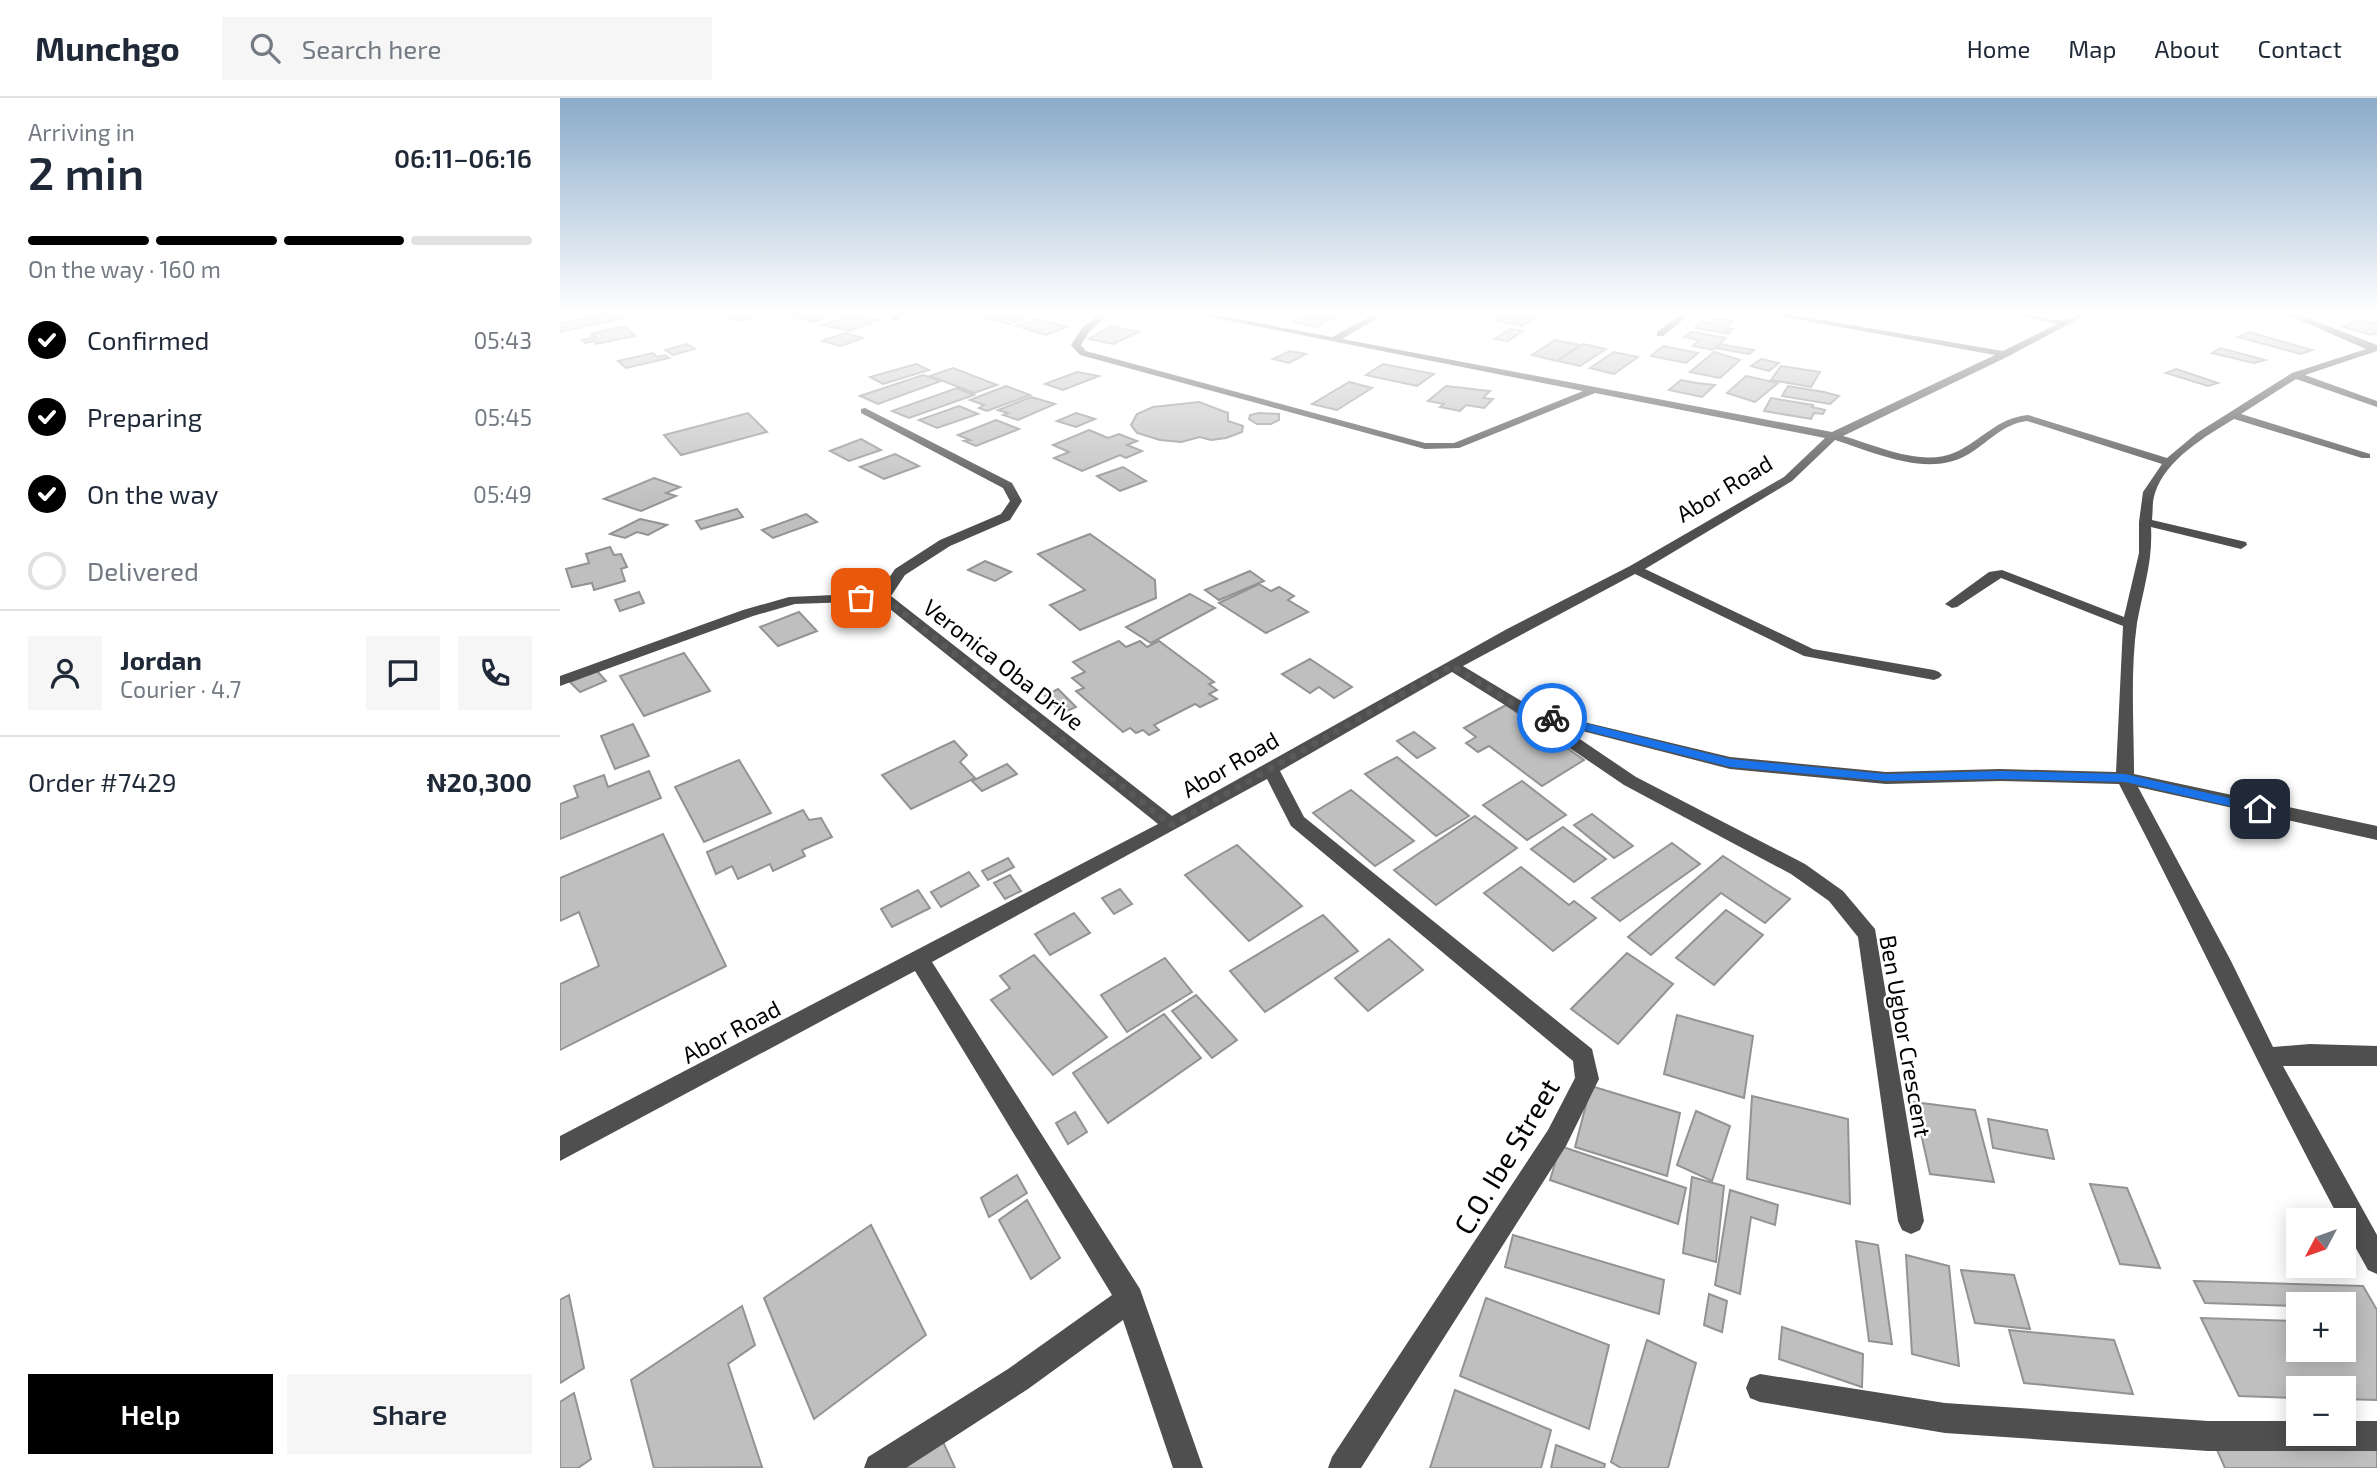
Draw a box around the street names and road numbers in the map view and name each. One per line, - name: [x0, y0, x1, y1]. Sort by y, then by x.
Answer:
- street label: Abor Road: [1671, 448, 1777, 528]
- street label: Veronica Oba Drive: [918, 593, 1090, 735]
- street label: Abor Road: [1177, 725, 1283, 803]
- street label: Ben Ugbor Crescent: [1874, 933, 1938, 1139]
- street label: Abor Road: [677, 993, 785, 1069]
- street label: C.O. Ibe Street: [1446, 1072, 1566, 1240]

